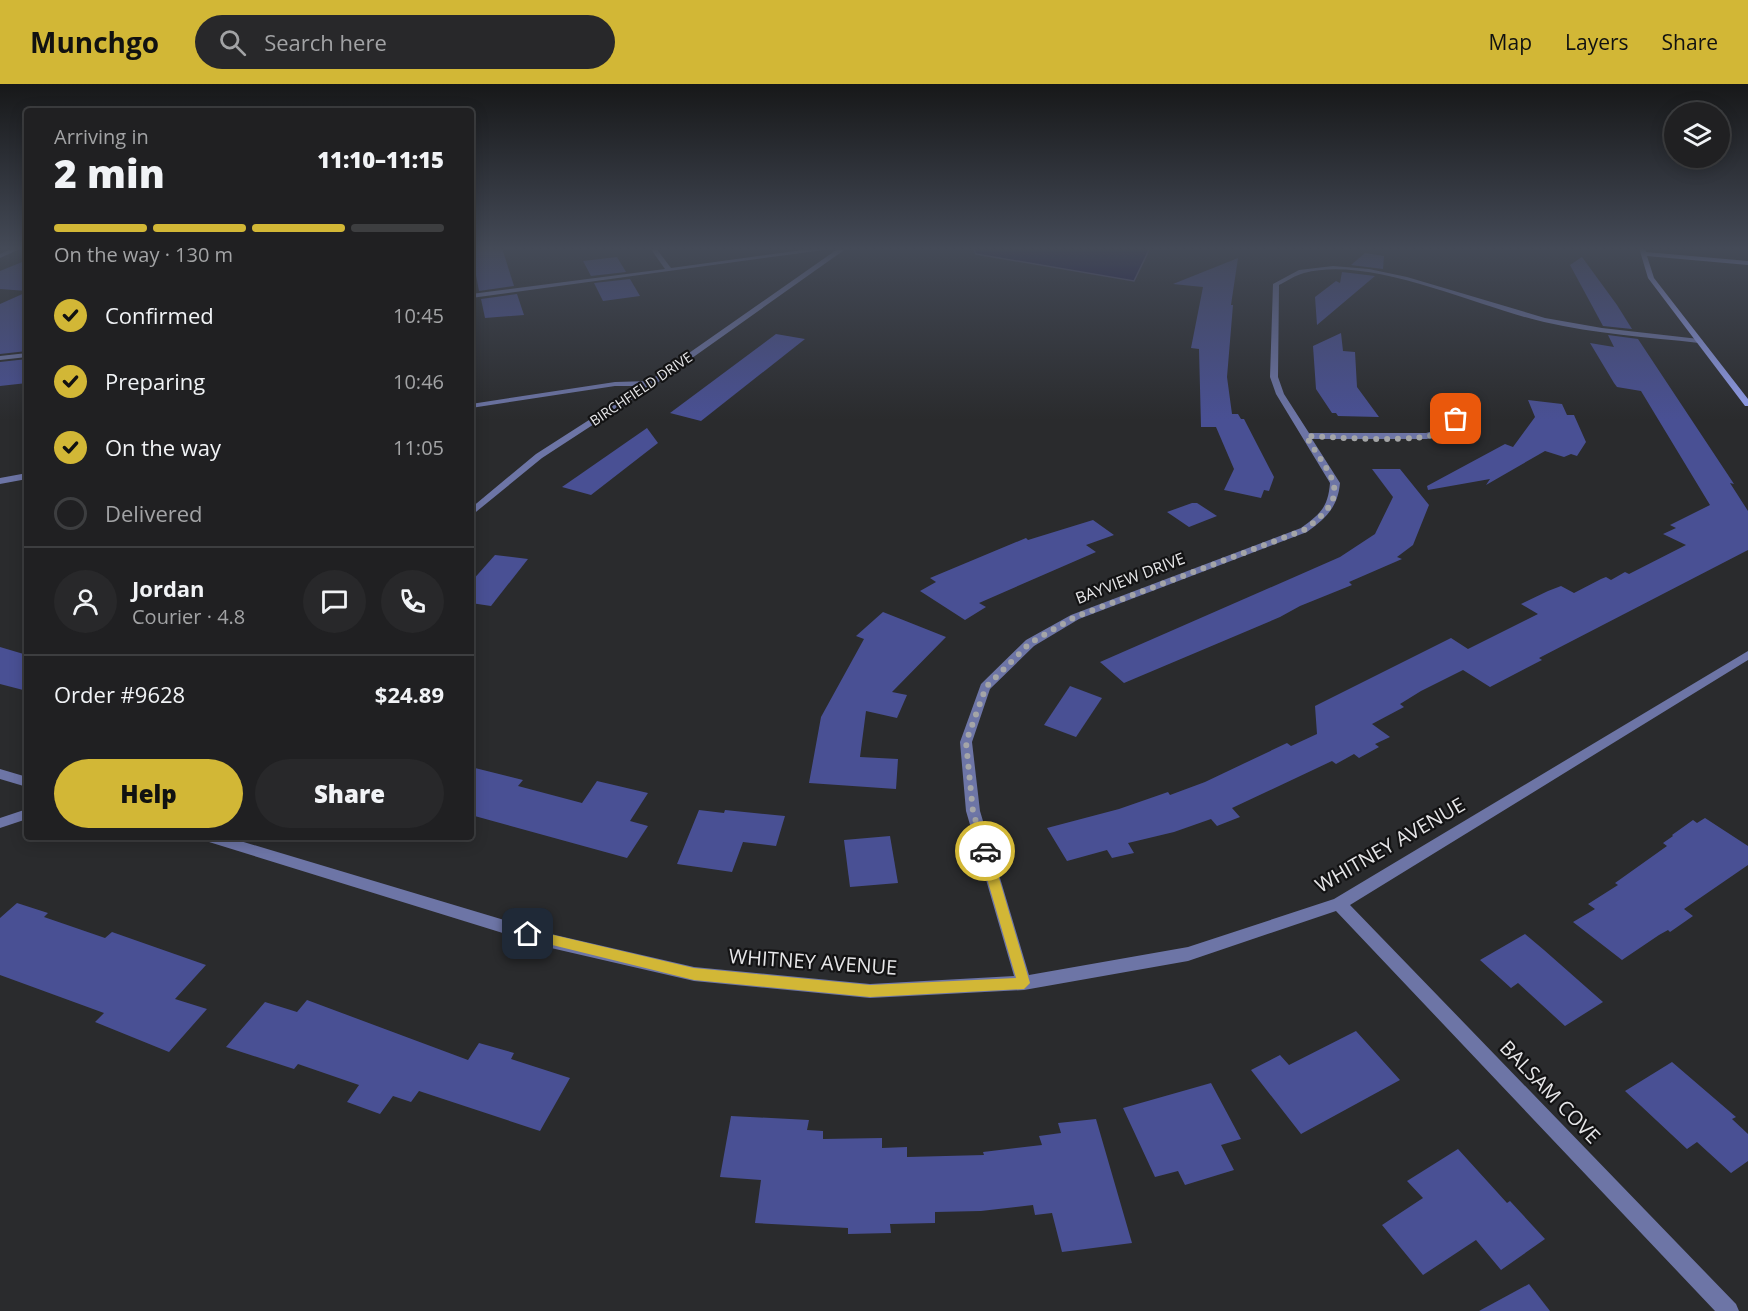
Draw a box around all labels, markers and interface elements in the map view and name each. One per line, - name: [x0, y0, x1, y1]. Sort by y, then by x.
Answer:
- search box: [195, 15, 615, 69]
- text: Munchgo: [30, 23, 159, 61]
- icon: search: [216, 26, 249, 59]
- text: Search here: [264, 27, 387, 57]
- text: Map: [1489, 28, 1532, 56]
- text: Layers: [1565, 28, 1629, 56]
- text: Share: [1662, 28, 1718, 56]
- map controls: [1664, 102, 1730, 168]
- button: layers: [1664, 102, 1730, 168]
- text: Arriving in: [54, 123, 149, 150]
- text: 11:10–11:15: [317, 144, 444, 174]
- text: 2 min: [54, 146, 165, 199]
- text: On the way · 130 m: [54, 241, 233, 268]
- icon: check: [54, 299, 87, 332]
- text: Confirmed: [105, 300, 214, 330]
- text: 10:45: [393, 302, 444, 329]
- street label: BIRCHFIELD DRIVE: [586, 347, 696, 430]
- icon: check: [54, 365, 87, 398]
- text: Preparing: [105, 366, 205, 396]
- text: 10:46: [393, 368, 444, 395]
- pin: [1430, 393, 1481, 444]
- icon: bag: [1439, 402, 1472, 435]
- icon: check: [54, 431, 87, 464]
- text: On the way: [105, 432, 221, 462]
- text: 11:05: [393, 434, 444, 461]
- text: Delivered: [105, 498, 203, 528]
- street label: BAYVIEW DRIVE: [1072, 547, 1188, 609]
- button: person: [54, 570, 117, 633]
- button: chat: [303, 570, 366, 633]
- button: phone: [381, 570, 444, 633]
- text: Jordan: [132, 573, 205, 603]
- text: Courier · 4.8: [132, 603, 245, 630]
- text: Order #9628: [54, 679, 185, 709]
- text: $24.89: [375, 679, 444, 709]
- button: Help: [54, 759, 243, 828]
- button: Share: [255, 759, 444, 828]
- street label: WHITNEY AVENUE: [1310, 791, 1470, 898]
- courier: [955, 821, 1015, 881]
- icon: car: [969, 835, 1002, 868]
- pin: [502, 908, 553, 959]
- icon: home: [511, 917, 544, 950]
- street label: WHITNEY AVENUE: [728, 942, 898, 981]
- street label: BALSAM COVE: [1494, 1034, 1607, 1149]

